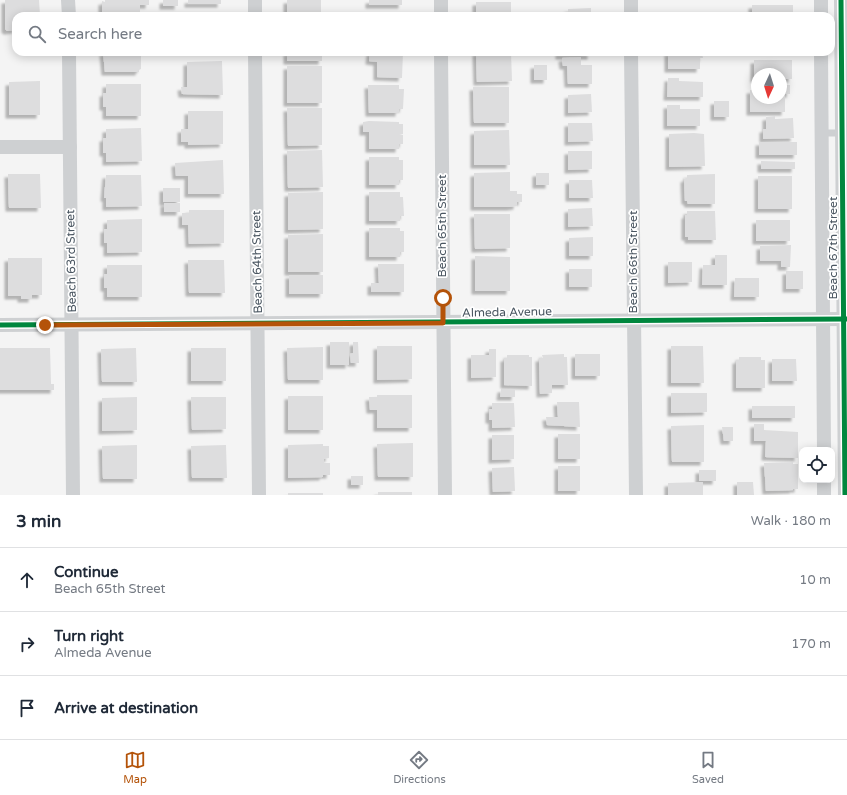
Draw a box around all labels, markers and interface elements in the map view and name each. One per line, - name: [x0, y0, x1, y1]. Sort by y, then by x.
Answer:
- search box: [12, 12, 835, 56]
- icon: search: [26, 23, 48, 45]
- text: Search here: [58, 25, 142, 43]
- north arrow: [751, 68, 787, 104]
- street label: Beach 65th Street: [435, 174, 449, 278]
- street label: Beach 67th Street: [826, 196, 840, 300]
- street label: Beach 63rd Street: [63, 209, 79, 313]
- street label: Beach 64th Street: [249, 210, 265, 314]
- street label: Beach 66th Street: [626, 210, 640, 314]
- route start: [434, 289, 452, 307]
- street label: Almeda Avenue: [462, 304, 552, 320]
- route end: [36, 316, 54, 334]
- map controls: [799, 447, 835, 483]
- button: locate: [799, 447, 835, 483]
- text: 3 min: [16, 511, 61, 532]
- text: Walk · 180 m: [751, 513, 831, 529]
- text: Continue: [54, 563, 118, 581]
- icon: ahead: [16, 569, 38, 591]
- text: 10 m: [799, 572, 831, 588]
- text: Beach 65th Street: [54, 581, 166, 597]
- text: Turn right: [54, 627, 124, 645]
- icon: right: [16, 633, 38, 655]
- text: 170 m: [791, 636, 831, 652]
- text: Almeda Avenue: [54, 645, 152, 661]
- icon: arrive: [16, 697, 38, 719]
- text: Arrive at destination: [54, 699, 198, 717]
- tab: Map: [123, 749, 147, 786]
- tab: Directions: [393, 749, 446, 786]
- tab: Saved: [692, 749, 724, 786]

